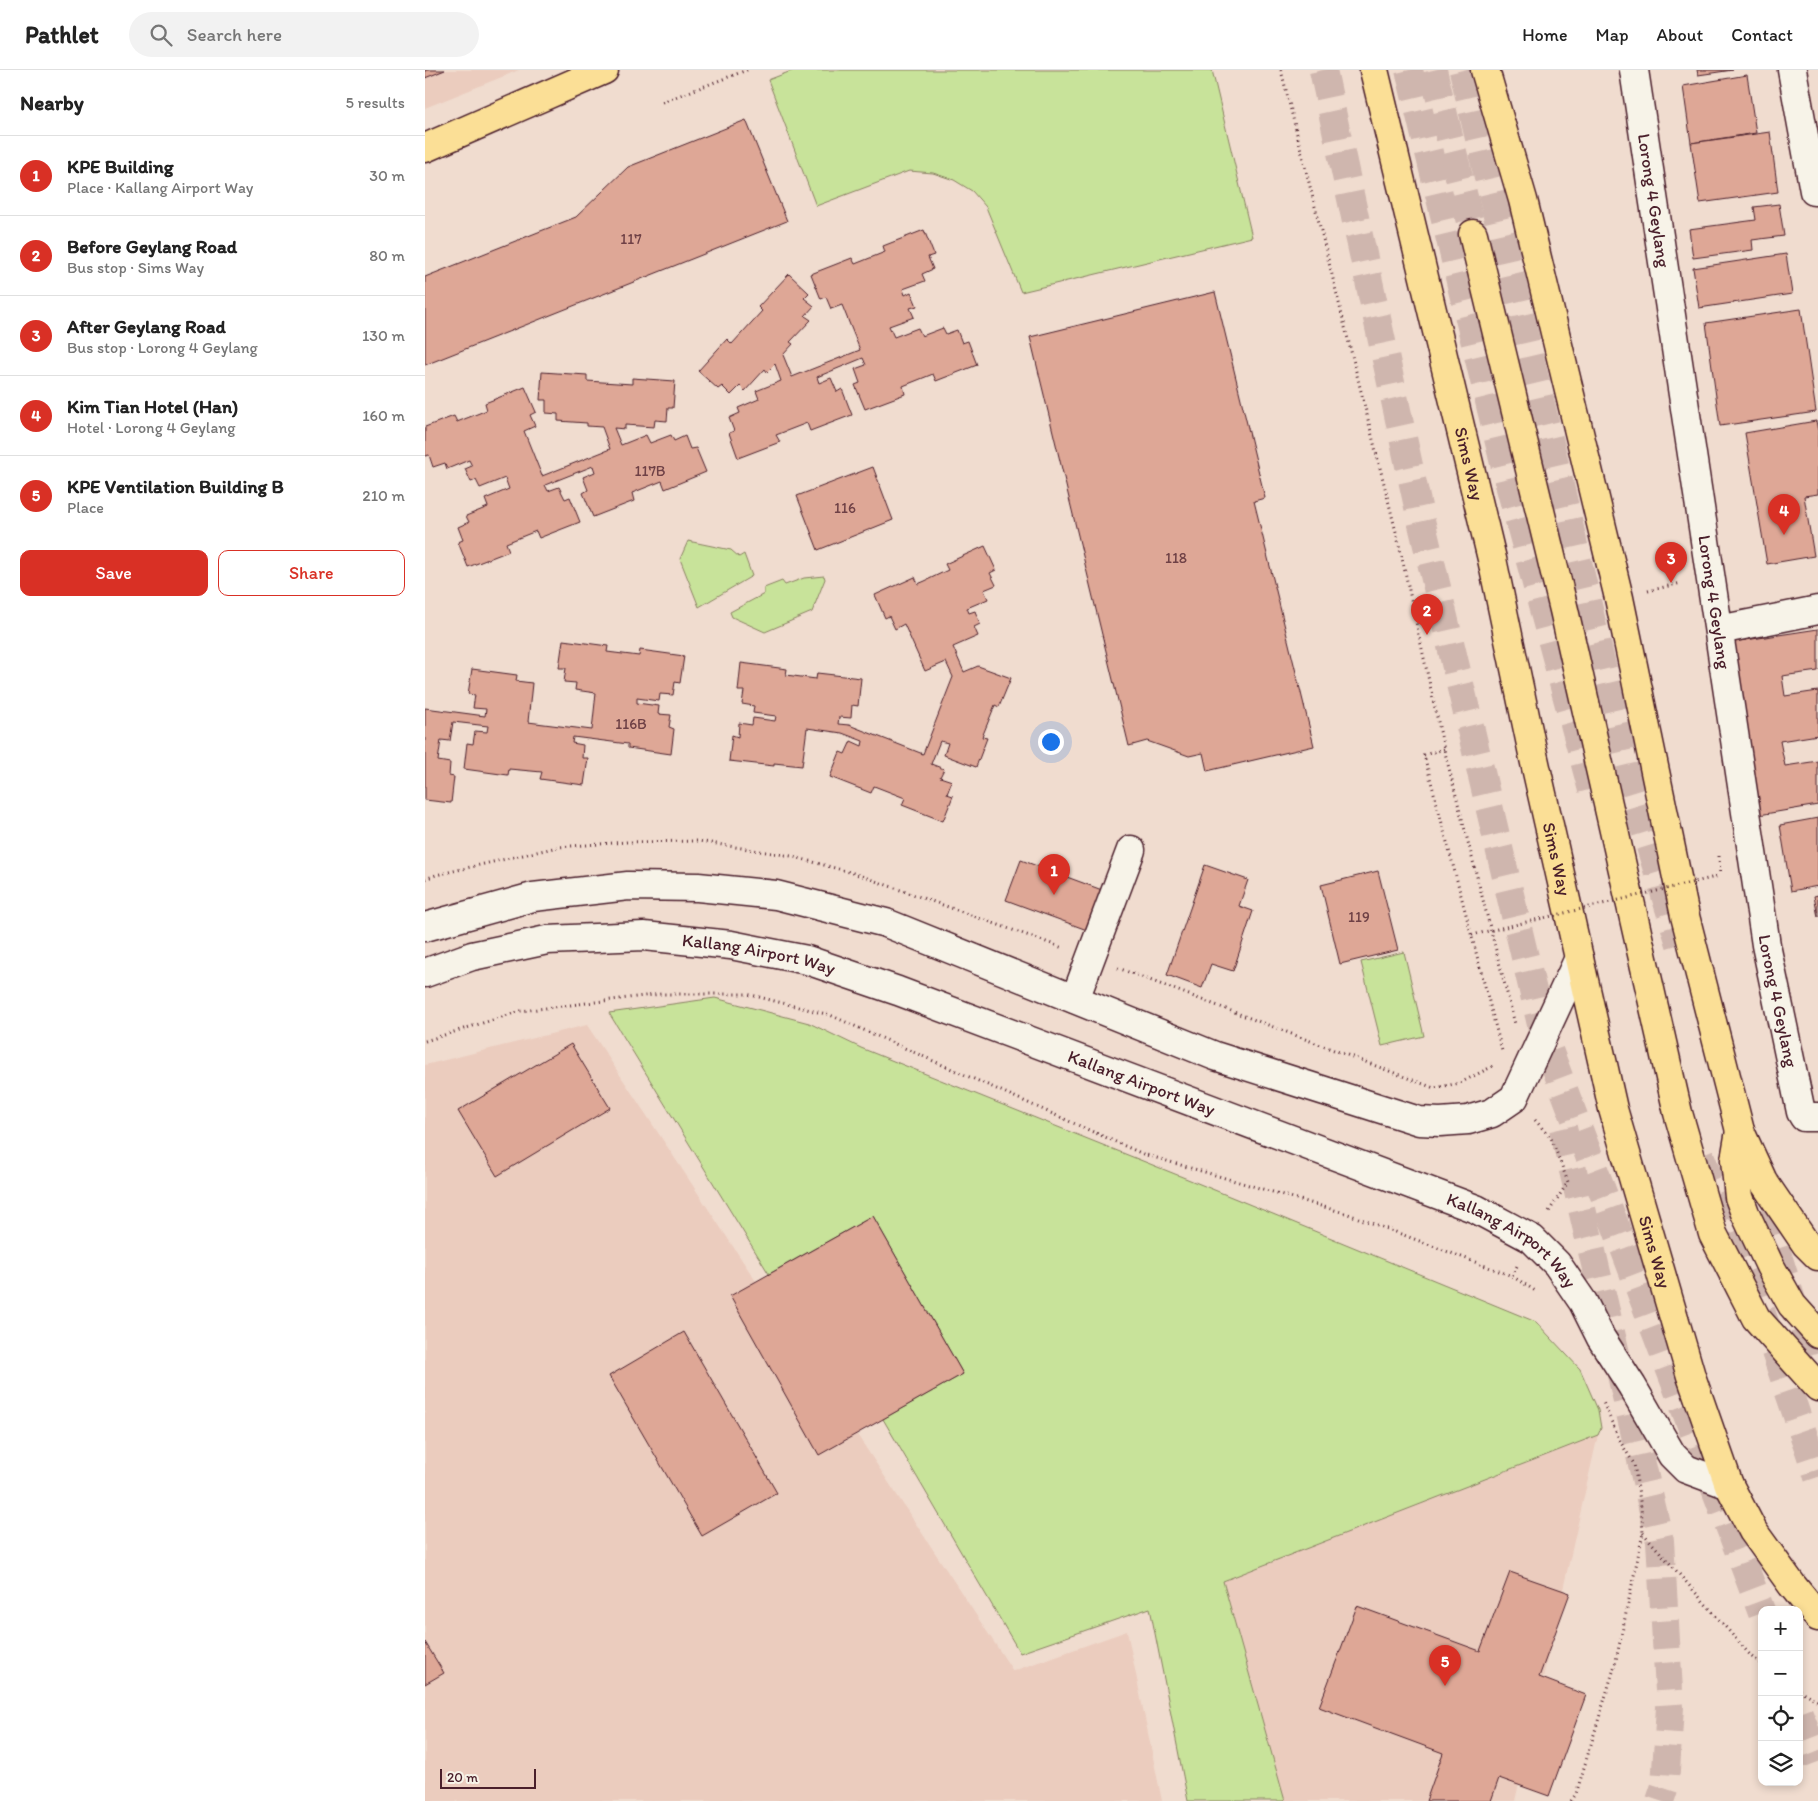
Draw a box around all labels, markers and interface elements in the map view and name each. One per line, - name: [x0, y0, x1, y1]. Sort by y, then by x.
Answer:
- search box: [129, 12, 479, 57]
- text: Pathlet: [25, 20, 99, 49]
- icon: search: [147, 21, 175, 49]
- text: Search here: [187, 23, 282, 46]
- text: Home: [1522, 24, 1568, 46]
- text: Map: [1596, 24, 1629, 46]
- text: About: [1657, 24, 1703, 46]
- text: Contact: [1731, 24, 1793, 46]
- text: Nearby: [20, 90, 84, 115]
- text: 5 results: [345, 93, 405, 112]
- street label: Lorong 4 Geylang: [1633, 132, 1675, 270]
- text: KPE Building: [67, 155, 173, 178]
- text: 1: [32, 166, 40, 185]
- text: 30 m: [369, 166, 405, 185]
- text: Place · Kallang Airport Way: [67, 178, 253, 197]
- house number: 117: [620, 230, 642, 248]
- text: Before Geylang Road: [67, 235, 237, 258]
- text: 2: [32, 246, 40, 265]
- text: 80 m: [369, 246, 405, 265]
- text: Bus stop · Sims Way: [67, 258, 204, 277]
- text: After Geylang Road: [67, 315, 226, 338]
- text: 3: [32, 326, 40, 345]
- text: 130 m: [362, 326, 405, 345]
- text: Bus stop · Lorong 4 Geylang: [67, 338, 258, 357]
- text: Kim Tian Hotel (Han): [67, 395, 238, 418]
- text: 4: [31, 406, 41, 425]
- text: 160 m: [362, 406, 405, 425]
- text: Hotel · Lorong 4 Geylang: [67, 418, 236, 437]
- street label: Sims Way: [1450, 425, 1489, 503]
- house number: 117B: [634, 462, 666, 480]
- text: KPE Ventilation Building B: [67, 475, 284, 498]
- text: 5: [32, 486, 40, 505]
- text: 210 m: [362, 486, 405, 505]
- pin: 4: [1768, 494, 1800, 535]
- text: Place: [67, 498, 104, 517]
- house number: 116: [834, 499, 856, 517]
- street label: Lorong 4 Geylang: [1693, 533, 1735, 671]
- pin: 3: [1655, 542, 1687, 583]
- house number: 118: [1165, 549, 1187, 567]
- button: Save: [20, 550, 208, 596]
- button: Share: [218, 550, 405, 596]
- pin: 2: [1411, 594, 1443, 635]
- house number: 116B: [615, 715, 647, 733]
- your location: [1038, 729, 1064, 755]
- street label: Sims Way: [1538, 820, 1576, 898]
- pin: 1: [1038, 854, 1070, 895]
- house number: 119: [1348, 908, 1370, 926]
- street label: Kallang Airport Way: [681, 929, 839, 980]
- street label: Lorong 4 Geylang: [1754, 933, 1803, 1070]
- street label: Kallang Airport Way: [1065, 1045, 1219, 1121]
- street label: Kallang Airport Way: [1444, 1188, 1581, 1292]
- street label: Sims Way: [1634, 1213, 1676, 1291]
- map controls: [1758, 1606, 1803, 1786]
- button: +: [1758, 1606, 1803, 1651]
- pin: 5: [1429, 1645, 1461, 1686]
- button: −: [1758, 1651, 1803, 1696]
- button: locate: [1758, 1696, 1803, 1741]
- button: layers: [1758, 1741, 1803, 1786]
- scale bar: [440, 1766, 536, 1789]
- text: 20 m: [447, 1769, 478, 1786]

